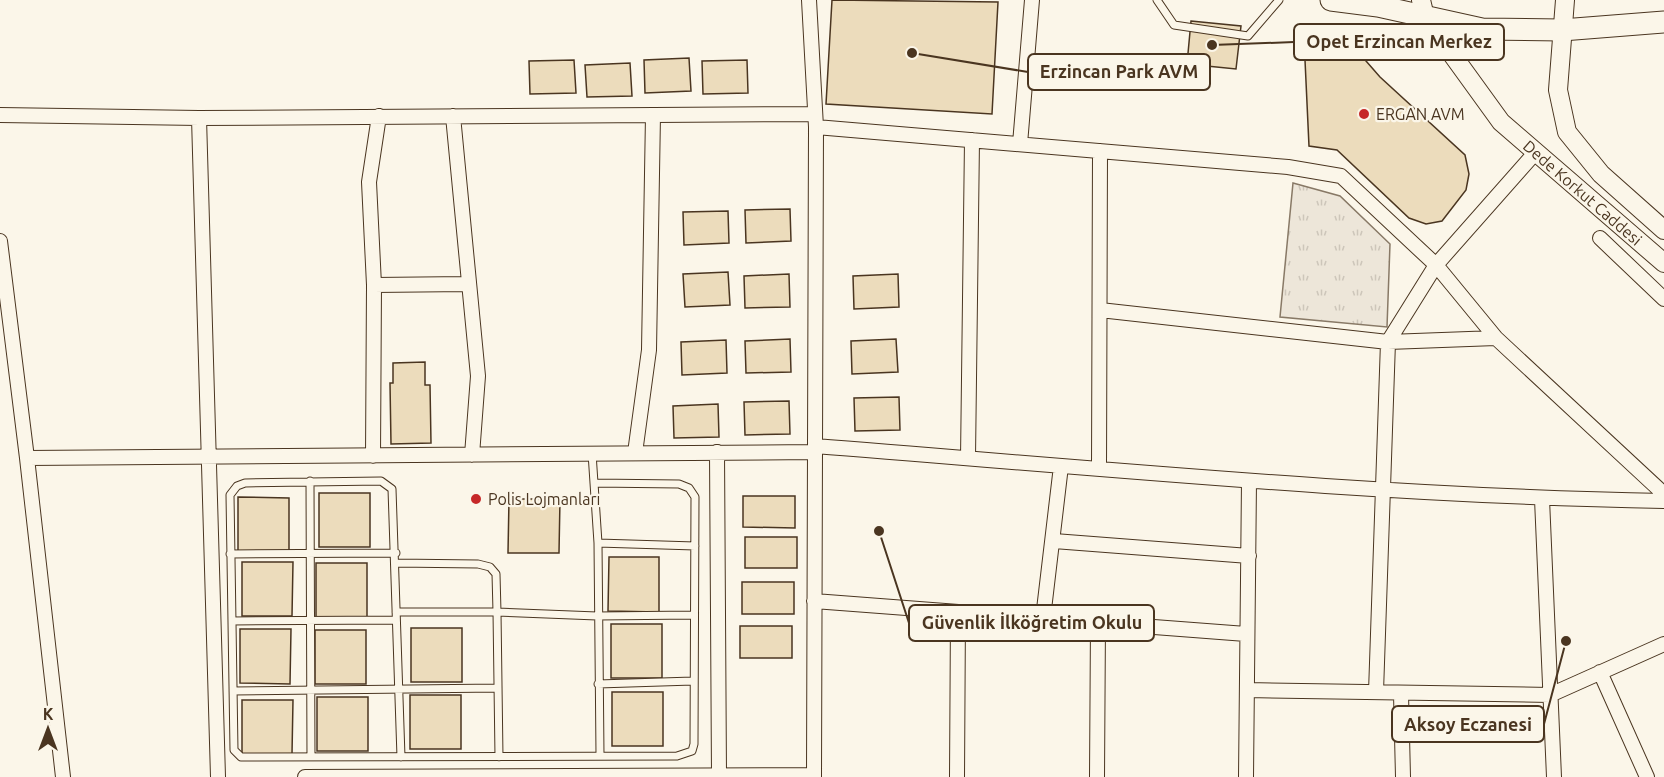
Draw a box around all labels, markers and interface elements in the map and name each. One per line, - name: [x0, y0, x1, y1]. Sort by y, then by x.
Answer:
- callout: Opet Erzincan Merkez: [1294, 24, 1504, 60]
- text: Opet Erzincan Merkez: [1306, 31, 1492, 51]
- callout: Erzincan Park AVM: [1028, 54, 1210, 90]
- text: Erzincan Park AVM: [1040, 61, 1198, 81]
- place label: ERGAN AVM: [1376, 105, 1465, 123]
- marker: ERGAN AVM: [1357, 107, 1371, 121]
- street label: Dede Korkut Caddesi: [1520, 136, 1646, 249]
- place label: Polis Lojmanları: [488, 490, 600, 508]
- marker: Polis Lojmanları: [469, 492, 483, 506]
- callout: Güvenlik İlköğretim Okulu: [909, 605, 1154, 641]
- text: Güvenlik İlköğretim Okulu: [922, 612, 1142, 632]
- north arrow: [18, 699, 78, 759]
- text: K: [43, 705, 54, 723]
- callout: Aksoy Eczanesi: [1392, 706, 1544, 742]
- text: Aksoy Eczanesi: [1404, 714, 1532, 734]

